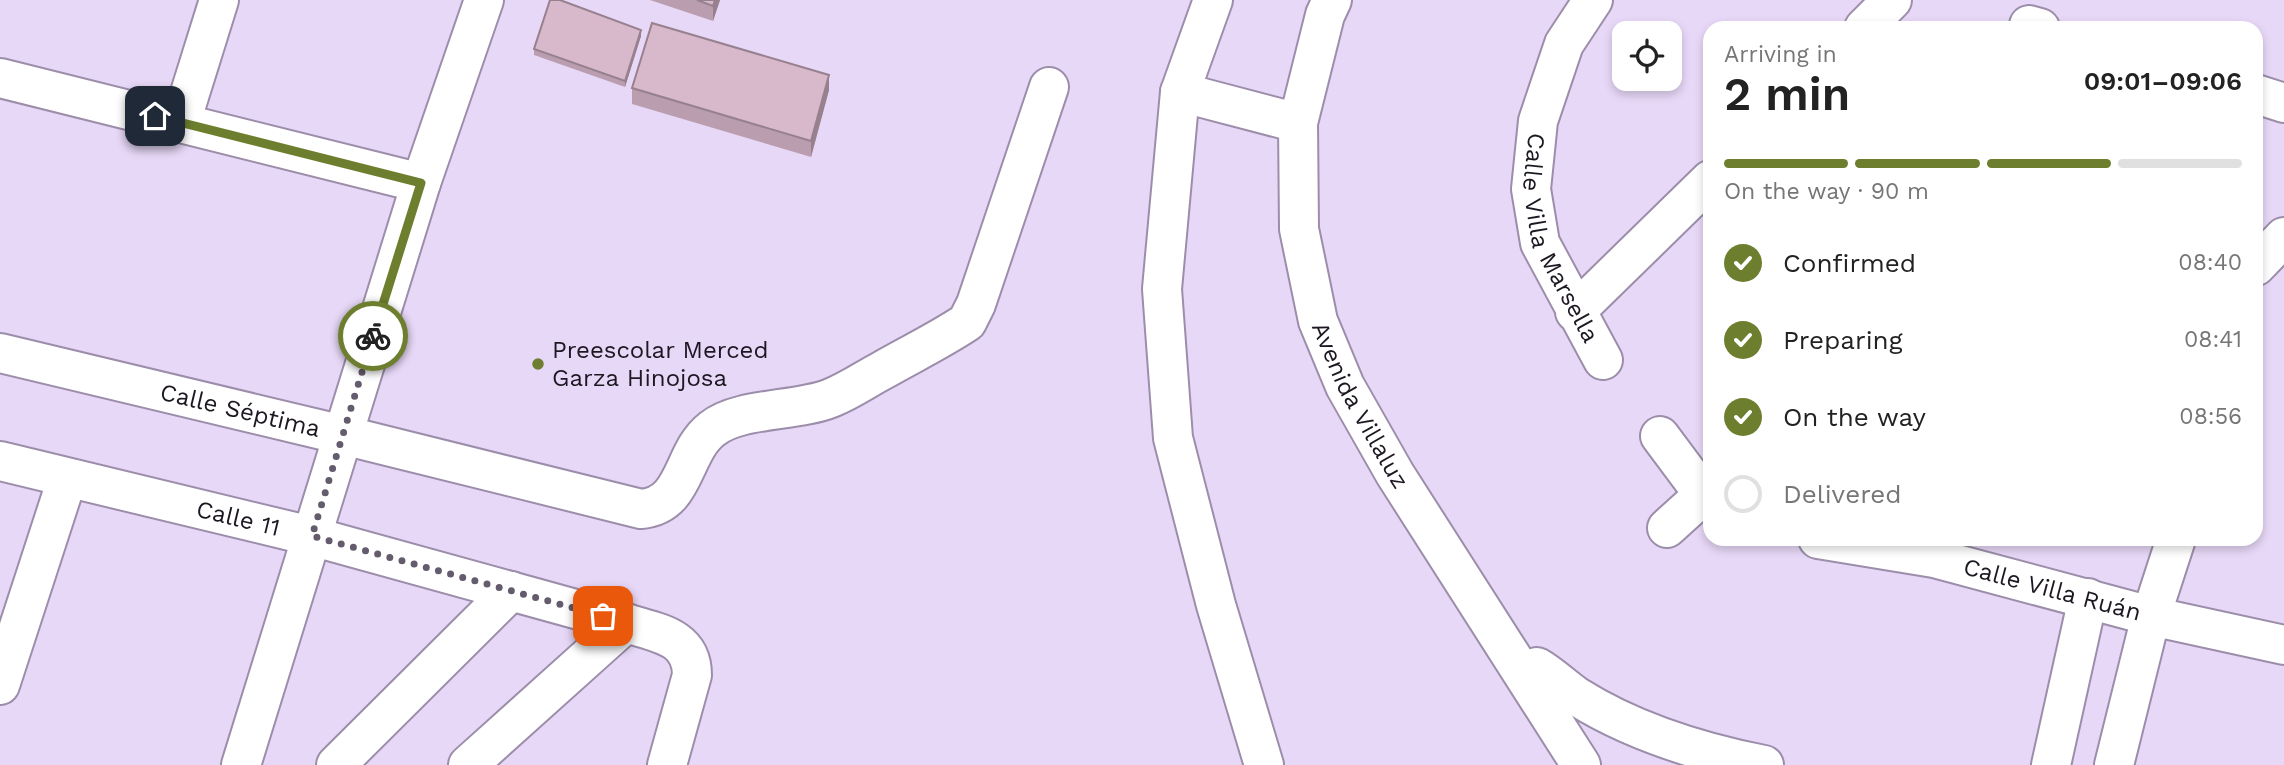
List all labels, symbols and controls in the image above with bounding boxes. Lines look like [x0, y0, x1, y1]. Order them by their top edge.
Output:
map controls [1612, 21, 1682, 91]
button: locate [1612, 21, 1682, 91]
text: Arriving in [1724, 41, 1837, 68]
text: 09:01–09:06 [2084, 66, 2242, 96]
text: 2 min [1724, 67, 1850, 121]
pin [125, 86, 185, 146]
icon: home [136, 97, 174, 135]
street label: Calle Villa Marsella [1517, 132, 1605, 347]
text: On the way · 90 m [1724, 178, 1929, 205]
icon: check [1724, 244, 1762, 282]
text: Confirmed [1783, 248, 1916, 278]
text: 08:40 [2178, 249, 2242, 276]
courier [338, 301, 408, 371]
icon: bike [354, 317, 392, 355]
street label: Avenida Villaluz [1306, 318, 1414, 494]
icon: check [1724, 321, 1762, 359]
text: Preparing [1783, 325, 1903, 355]
text: 08:41 [2184, 326, 2242, 353]
place label: Preescolar Merced Garza Hinojosa [552, 336, 768, 392]
marker: Preescolar Merced Garza Hinojosa [530, 356, 546, 372]
street label: Calle Séptima [157, 378, 323, 443]
icon: check [1724, 398, 1762, 436]
text: On the way [1783, 402, 1926, 432]
text: 08:56 [2179, 403, 2242, 430]
text: Delivered [1783, 479, 1902, 509]
street label: Calle 11 [194, 495, 283, 542]
street label: Calle Villa Ruán [1960, 552, 2144, 627]
pin [573, 586, 633, 646]
icon: bag [584, 597, 622, 635]

